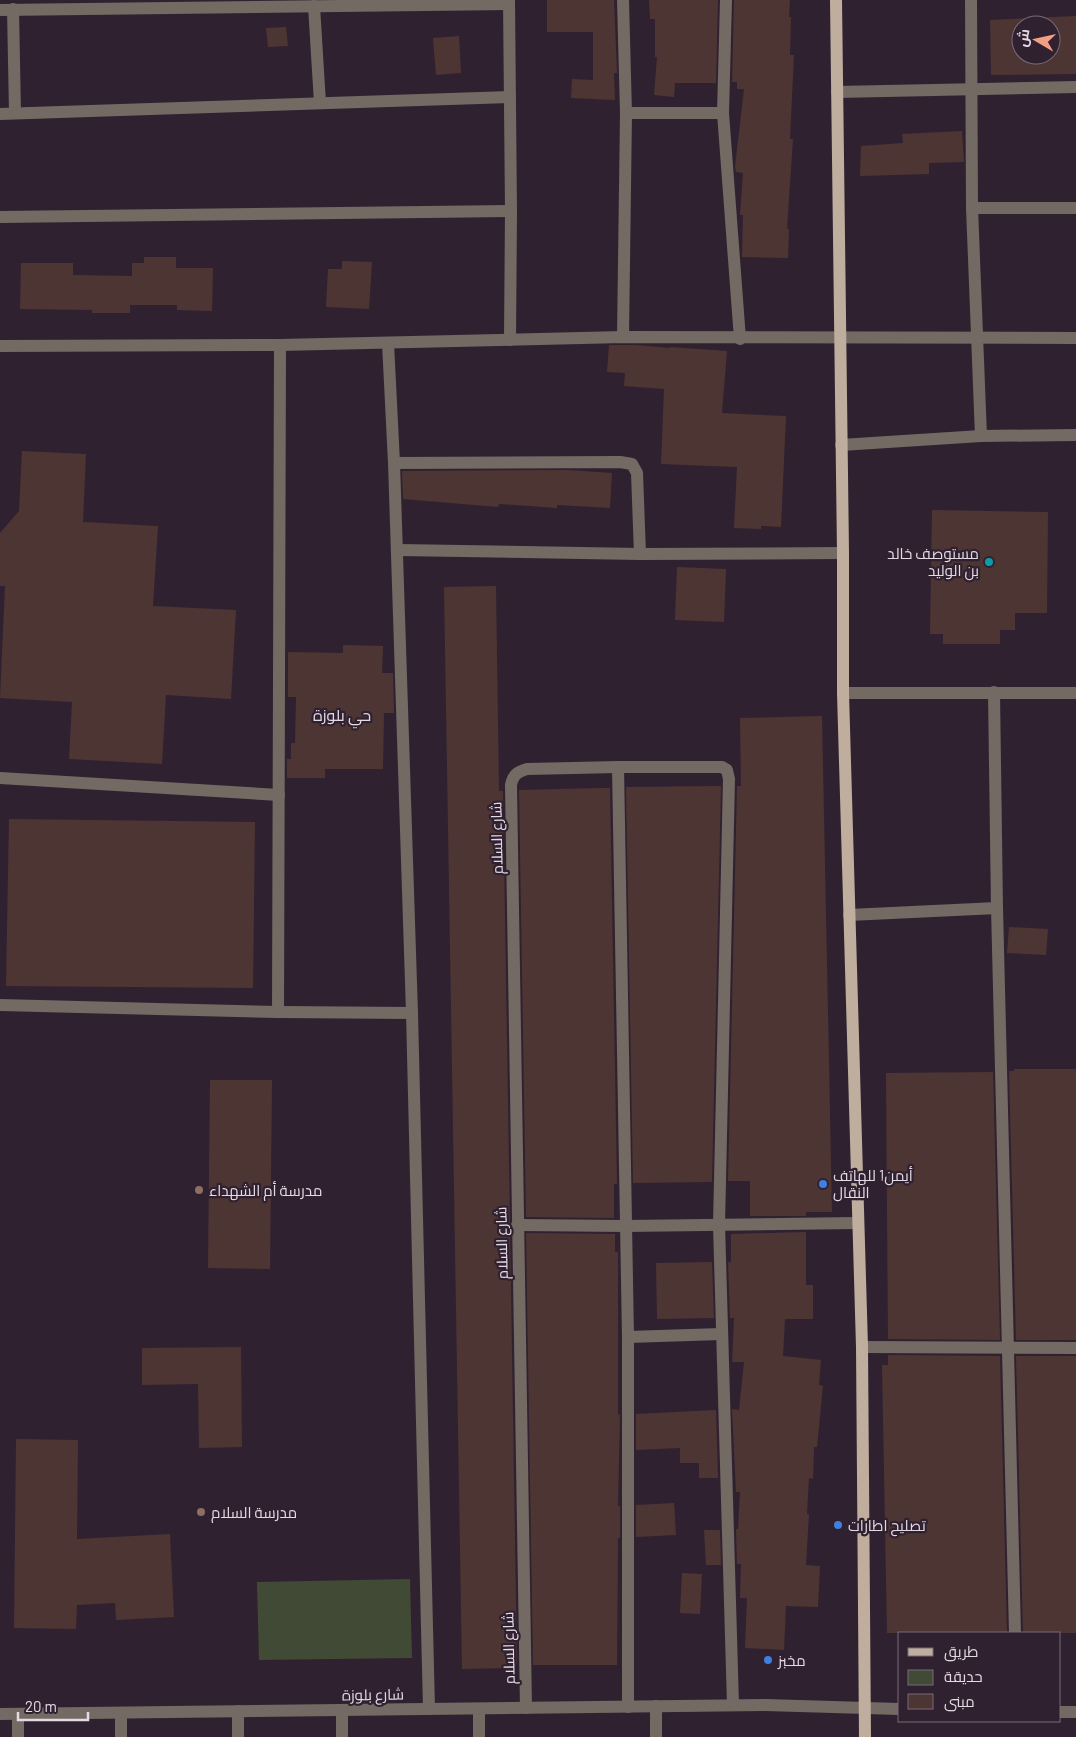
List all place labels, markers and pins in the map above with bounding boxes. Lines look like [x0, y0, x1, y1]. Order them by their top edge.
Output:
place label: مستوصف خالد بن الوليد [887, 544, 979, 581]
marker: مستوصف خالد بن الوليد [983, 556, 995, 568]
place label: أيمن1 للهاتف النقال [833, 1166, 913, 1202]
marker: أيمن1 للهاتف النقال [817, 1178, 829, 1190]
place label: مدرسة أم الشهداء [209, 1181, 322, 1201]
marker: مدرسة أم الشهداء [193, 1184, 205, 1196]
place label: مدرسة السلام [211, 1503, 297, 1523]
marker: مدرسة السلام [195, 1506, 207, 1518]
place label: تصليح اطارات [848, 1516, 926, 1537]
marker: تصليح اطارات [832, 1519, 844, 1531]
place label: مخبز [777, 1651, 806, 1670]
marker: مخبز [762, 1654, 774, 1666]

